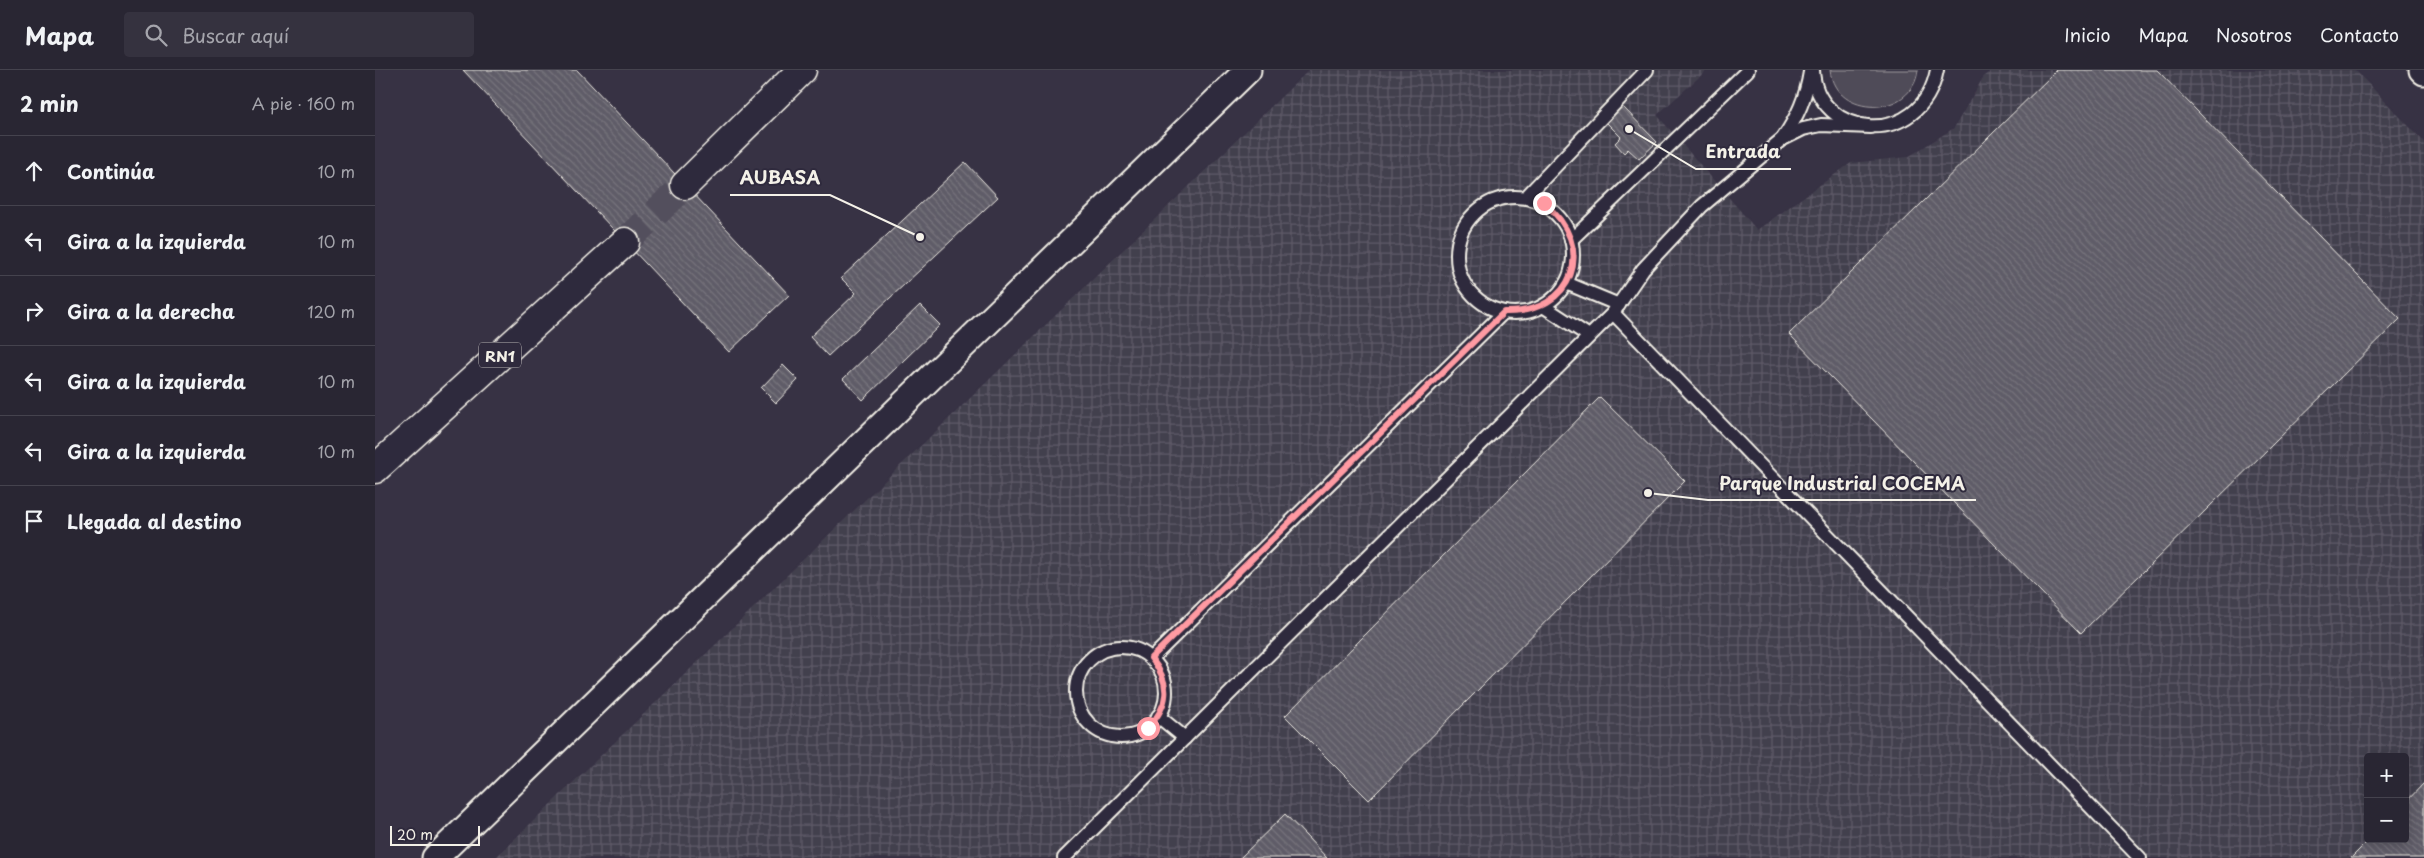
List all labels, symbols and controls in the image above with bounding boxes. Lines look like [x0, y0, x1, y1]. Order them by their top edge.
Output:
search box [124, 12, 474, 57]
text: Mapa [25, 17, 94, 53]
icon: search [142, 21, 170, 49]
text: Buscar aquí [182, 21, 289, 49]
text: Inicio [2064, 21, 2111, 48]
text: Mapa [2139, 21, 2188, 48]
text: Nosotros [2216, 21, 2292, 48]
text: Contacto [2320, 21, 2399, 48]
text: 2 min [20, 87, 79, 119]
text: A pie · 160 m [252, 91, 355, 115]
callout: Entrada [1696, 136, 1791, 169]
text: Entrada [1705, 137, 1781, 164]
icon: ahead [20, 157, 48, 185]
text: Continúa [67, 157, 155, 185]
text: 10 m [318, 159, 355, 183]
callout: AUBASA [730, 162, 830, 195]
text: AUBASA [740, 163, 820, 190]
route end [1533, 192, 1556, 215]
icon: left [20, 227, 48, 255]
text: Gira a la izquierda [67, 227, 246, 255]
text: 10 m [318, 229, 355, 253]
icon: right [20, 297, 48, 325]
text: Gira a la derecha [67, 297, 235, 325]
text: 120 m [308, 299, 355, 323]
road number: RN1 [479, 342, 521, 368]
icon: left [20, 367, 48, 395]
text: Gira a la izquierda [67, 367, 246, 395]
text: 10 m [318, 369, 355, 393]
icon: left [20, 437, 48, 465]
text: Gira a la izquierda [67, 437, 246, 465]
text: 10 m [318, 439, 355, 463]
callout: Parque Industrial COCEMA [1708, 467, 1976, 500]
text: Parque Industrial COCEMA [1719, 469, 1965, 496]
icon: arrive [20, 507, 48, 535]
text: Llegada al destino [67, 507, 241, 535]
route start [1137, 717, 1160, 740]
map controls [2364, 753, 2409, 843]
button: + [2364, 753, 2409, 798]
button: − [2364, 798, 2409, 843]
scale bar [390, 823, 480, 846]
text: 20 m [397, 824, 433, 845]

